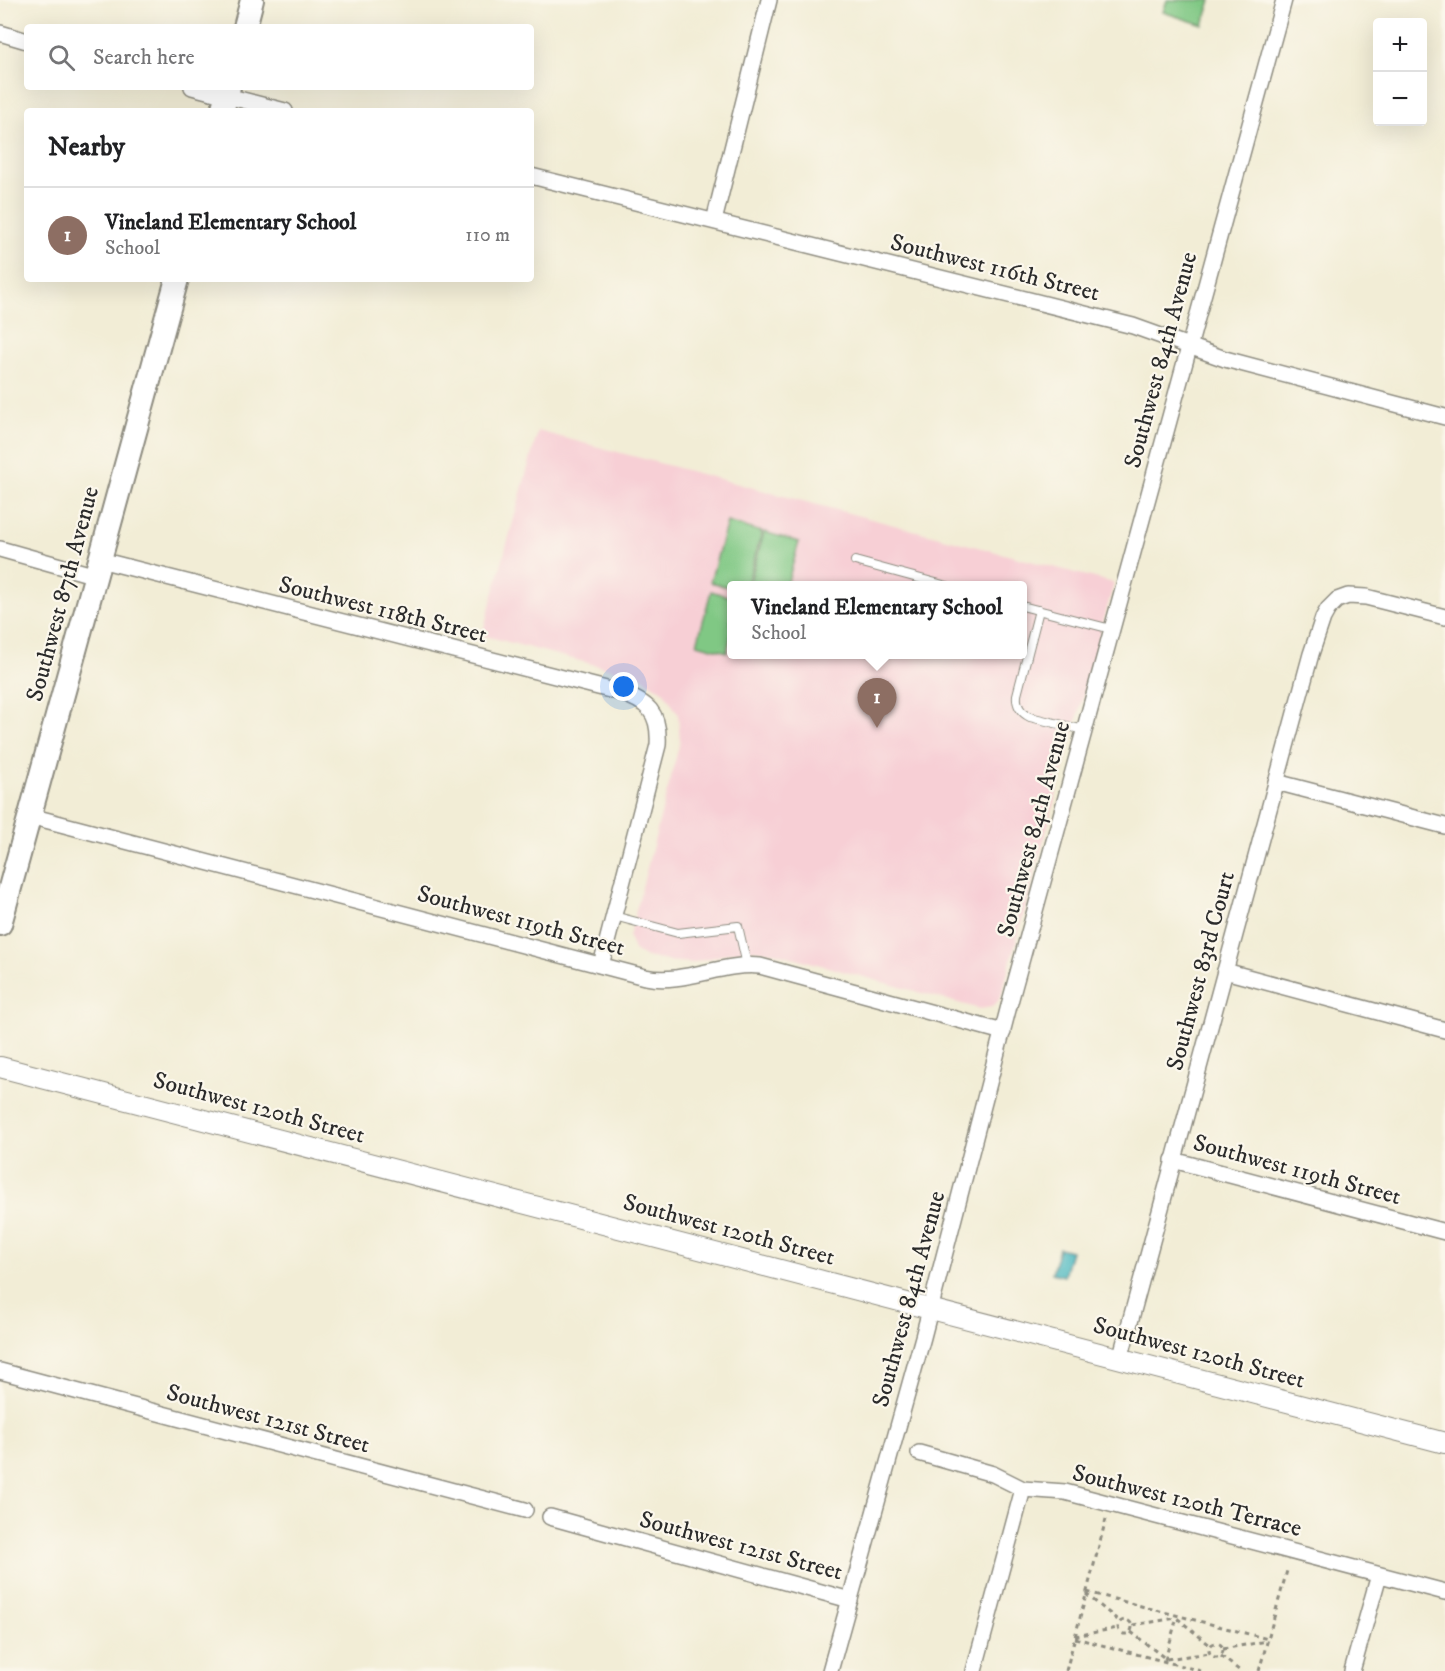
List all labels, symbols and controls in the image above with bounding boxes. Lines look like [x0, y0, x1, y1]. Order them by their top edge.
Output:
map controls [1373, 18, 1427, 126]
button: + [1373, 18, 1427, 72]
search box [24, 24, 534, 90]
icon: search [45, 41, 78, 74]
text: Search here [93, 44, 195, 71]
button: − [1373, 72, 1427, 126]
text: Nearby [48, 131, 125, 164]
text: Vineland Elementary School [105, 209, 356, 236]
text: 1 [64, 223, 71, 248]
text: 110 m [465, 223, 510, 248]
street label: Southwest 116th Street [887, 228, 1103, 309]
text: School [105, 236, 160, 261]
street label: Southwest 84th Avenue [1118, 249, 1204, 471]
street label: Southwest 87th Avenue [20, 483, 106, 705]
street label: Southwest 118th Street [276, 570, 491, 651]
popup [727, 581, 1027, 659]
text: Vineland Elementary School [751, 594, 1003, 621]
text: School [751, 621, 806, 646]
your location [609, 672, 638, 701]
pin: 1 [858, 678, 896, 728]
street label: Southwest 84th Avenue [991, 718, 1077, 940]
street label: Southwest 83rd Court [1160, 868, 1242, 1074]
street label: Southwest 119th Street [414, 879, 628, 963]
street label: Southwest 120th Street [150, 1065, 368, 1151]
street label: Southwest 119th Street [1190, 1128, 1404, 1212]
street label: Southwest 120th Street [620, 1187, 838, 1273]
street label: Southwest 84th Avenue [866, 1188, 952, 1410]
street label: Southwest 120th Street [1090, 1310, 1308, 1396]
street label: Southwest 121st Street [163, 1377, 373, 1461]
street label: Southwest 120th Terrace [1069, 1458, 1305, 1544]
street label: Southwest 121st Street [636, 1504, 846, 1588]

